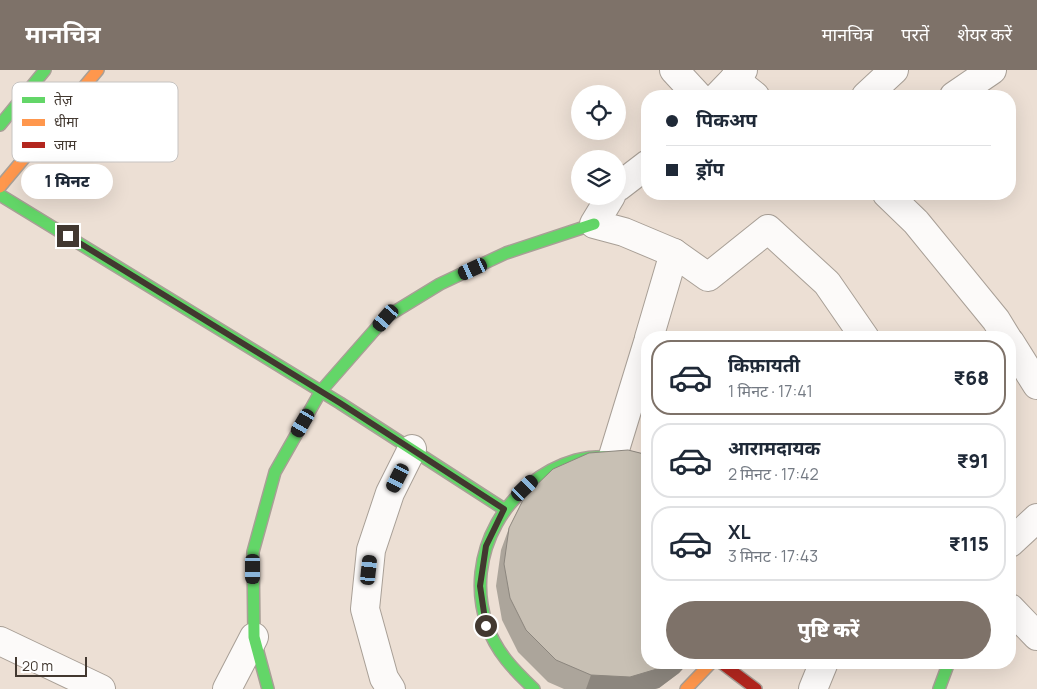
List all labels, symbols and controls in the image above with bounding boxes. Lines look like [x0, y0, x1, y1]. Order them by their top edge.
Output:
text: मानचित्र [25, 17, 101, 50]
text: मानचित्र [822, 22, 873, 46]
text: परतें [901, 22, 929, 46]
text: शेयर करें [957, 22, 1012, 46]
legend [12, 82, 178, 162]
map controls [571, 85, 626, 205]
button: locate [571, 85, 626, 140]
text: तेज़ [54, 90, 73, 109]
text: पिकअप [696, 107, 757, 133]
text: धीमा [54, 112, 79, 131]
text: जाम [54, 135, 77, 154]
button: layers [571, 150, 626, 205]
text: ड्रॉप [696, 156, 724, 182]
callout: 1 मिनट [22, 164, 114, 198]
text: 1 मिनट [45, 170, 89, 192]
route end [57, 225, 79, 247]
car [456, 256, 489, 282]
car [370, 302, 401, 334]
text: किफ़ायती [728, 352, 800, 378]
icon: car [668, 355, 713, 400]
text: ₹68 [953, 365, 989, 391]
text: 1 मिनट · 17:41 [728, 380, 813, 402]
car [289, 406, 316, 440]
text: आरामदायक [728, 435, 820, 461]
icon: car [668, 438, 713, 483]
text: ₹91 [957, 448, 989, 474]
car [384, 461, 411, 495]
text: 2 मिनट · 17:42 [728, 463, 819, 485]
car [508, 472, 541, 504]
text: XL [728, 519, 751, 545]
icon: car [668, 521, 713, 566]
text: ₹115 [949, 531, 989, 557]
text: 3 मिनट · 17:43 [728, 545, 818, 567]
car [245, 554, 260, 584]
car [359, 554, 378, 586]
button: पुष्टि करें [666, 601, 991, 659]
route start [475, 615, 497, 637]
scale bar [15, 654, 88, 677]
text: 20 m [22, 656, 53, 675]

